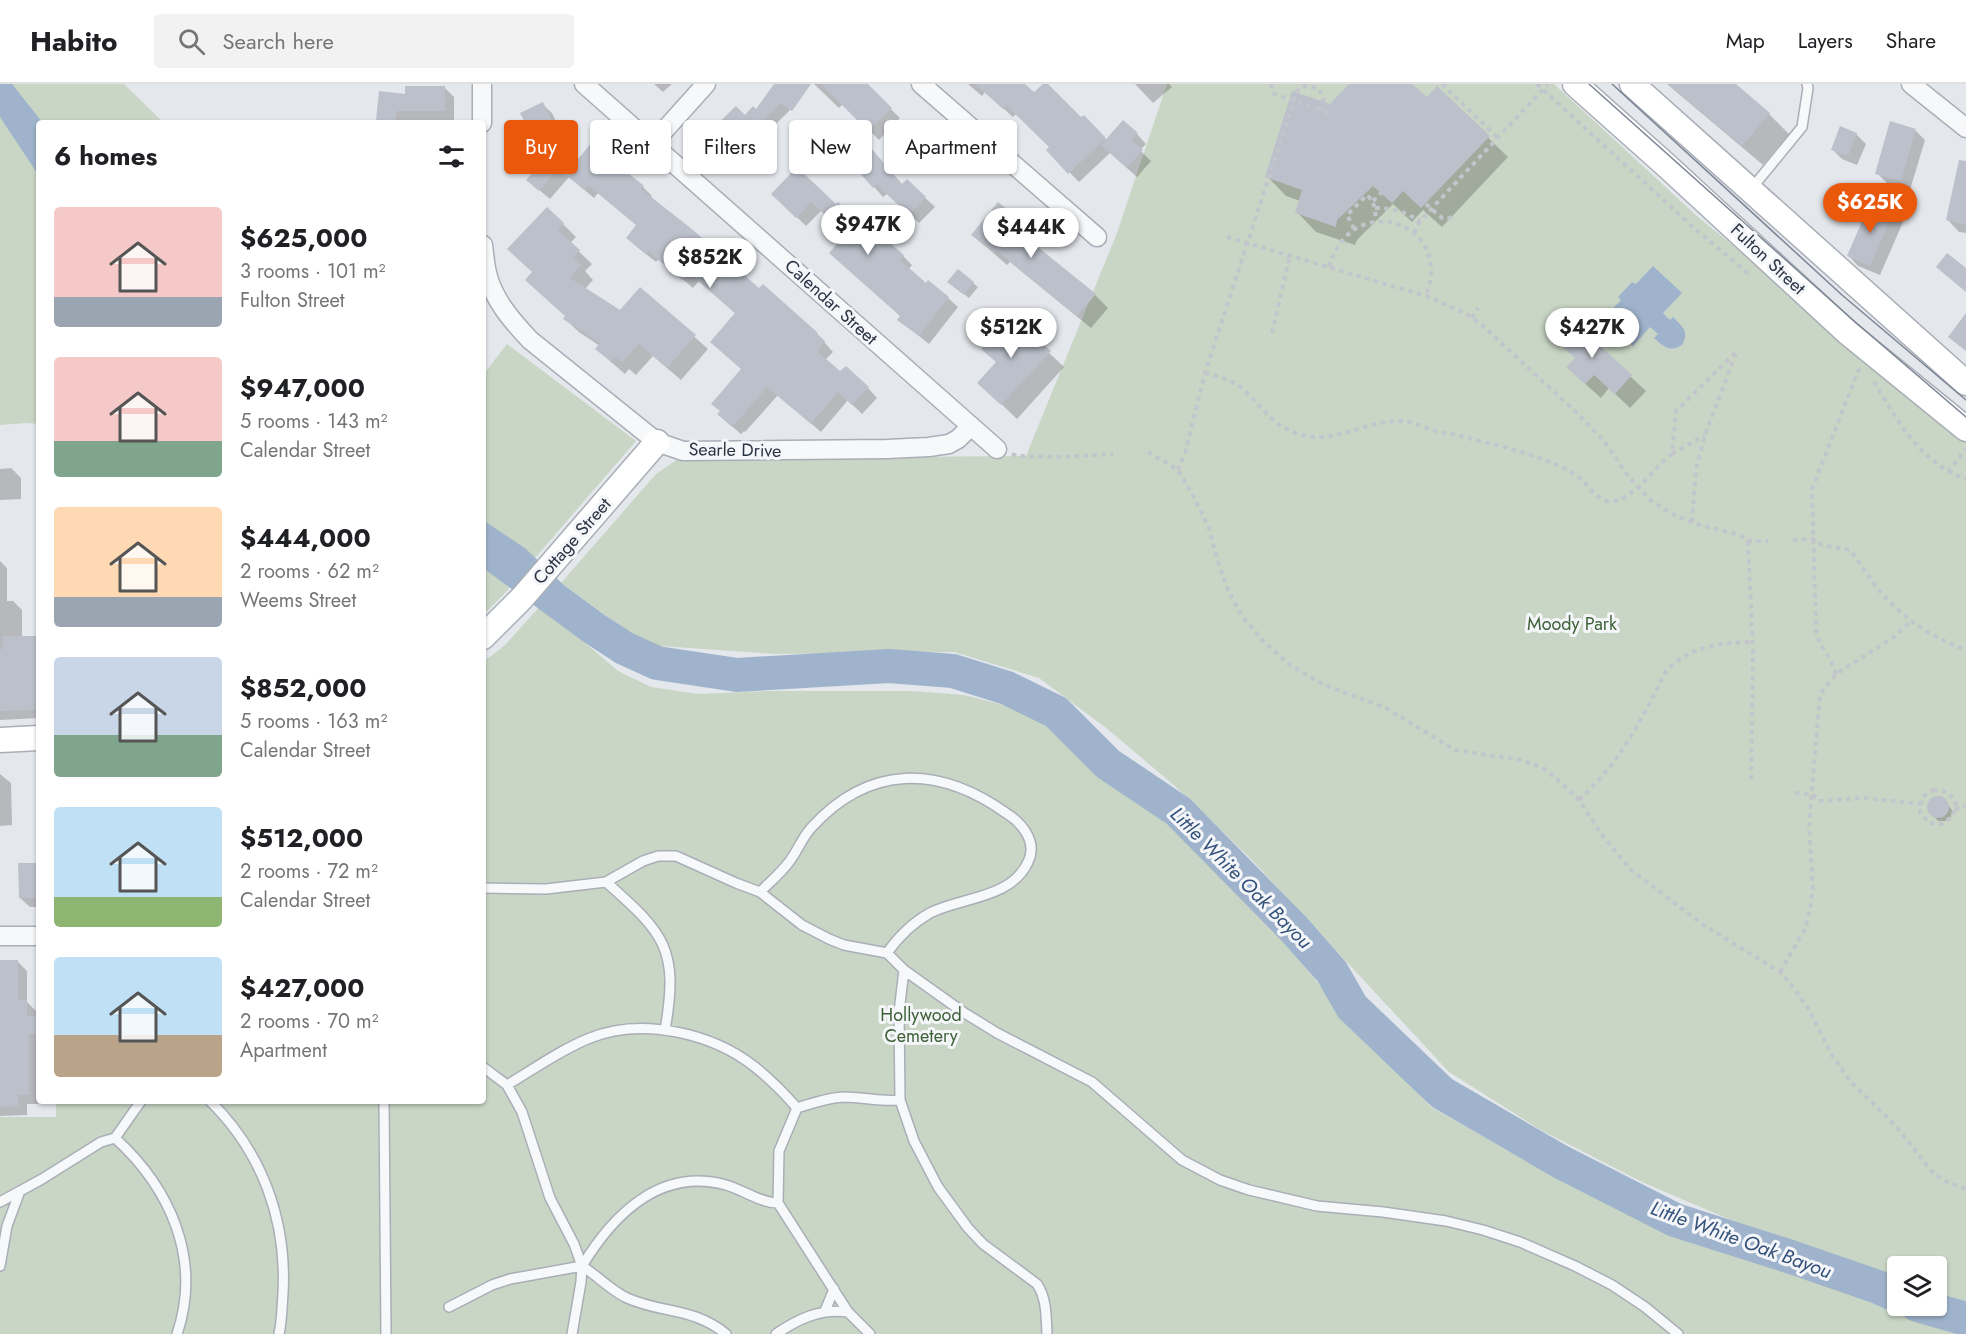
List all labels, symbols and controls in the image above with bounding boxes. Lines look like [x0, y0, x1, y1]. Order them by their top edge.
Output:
search box [154, 14, 574, 68]
text: Habito [30, 21, 118, 62]
icon: search [175, 25, 208, 58]
text: Search here [223, 25, 334, 57]
text: Map [1726, 26, 1765, 56]
text: Layers [1798, 26, 1853, 56]
text: Share [1886, 26, 1936, 56]
chip: Buy [504, 120, 578, 174]
chip: Rent [590, 120, 671, 174]
chip: Filters [683, 120, 777, 174]
chip: New [789, 120, 872, 174]
chip: Apartment [884, 120, 1017, 174]
text: 6 homes [54, 137, 157, 175]
icon: filters [435, 140, 468, 173]
pin: $625K [1828, 183, 1912, 234]
text: $625K [1837, 188, 1903, 217]
pin: $947K [826, 205, 910, 256]
pin: $444K [989, 208, 1073, 259]
text: $947K [835, 210, 901, 239]
text: $444K [997, 213, 1065, 242]
street label: Fulton Street [1725, 217, 1812, 301]
text: $625,000 [240, 219, 367, 257]
icon: home [102, 231, 174, 303]
pin: $852K [668, 238, 752, 289]
text: $852K [678, 243, 742, 272]
street label: Calendar Street [779, 253, 884, 351]
text: 3 rooms · 101 m² [240, 257, 386, 286]
text: Fulton Street [240, 286, 345, 315]
pin: $512K [969, 308, 1053, 359]
pin: $427K [1550, 308, 1634, 359]
text: $512K [980, 313, 1042, 342]
text: $427K [1559, 313, 1625, 342]
text: $947,000 [240, 369, 365, 407]
icon: home [102, 381, 174, 453]
text: 5 rooms · 143 m² [240, 407, 387, 436]
text: Calendar Street [240, 436, 370, 465]
street label: Searle Drive [688, 436, 782, 464]
street label: Cottage Street [527, 491, 617, 590]
text: $444,000 [240, 519, 371, 557]
icon: home [102, 531, 174, 603]
text: 2 rooms · 62 m² [240, 557, 379, 586]
text: Weems Street [240, 586, 356, 615]
park label: Moody Park [1527, 611, 1617, 637]
text: $852,000 [240, 669, 366, 707]
icon: home [102, 681, 174, 753]
text: 5 rooms · 163 m² [240, 707, 387, 736]
text: Calendar Street [240, 736, 370, 765]
water label: Little White Oak Bayou [1163, 800, 1319, 956]
text: $512,000 [240, 819, 363, 857]
icon: home [102, 831, 174, 903]
text: 2 rooms · 72 m² [240, 857, 378, 886]
text: Calendar Street [240, 886, 370, 915]
text: $427,000 [240, 969, 365, 1007]
icon: home [102, 981, 174, 1053]
park label: Hollywood Cemetery [880, 1002, 962, 1049]
text: 2 rooms · 70 m² [240, 1007, 378, 1036]
text: Apartment [240, 1036, 327, 1065]
water label: Little White Oak Bayou [1647, 1194, 1835, 1286]
map controls [1887, 1256, 1947, 1316]
button: layers [1887, 1256, 1947, 1316]

